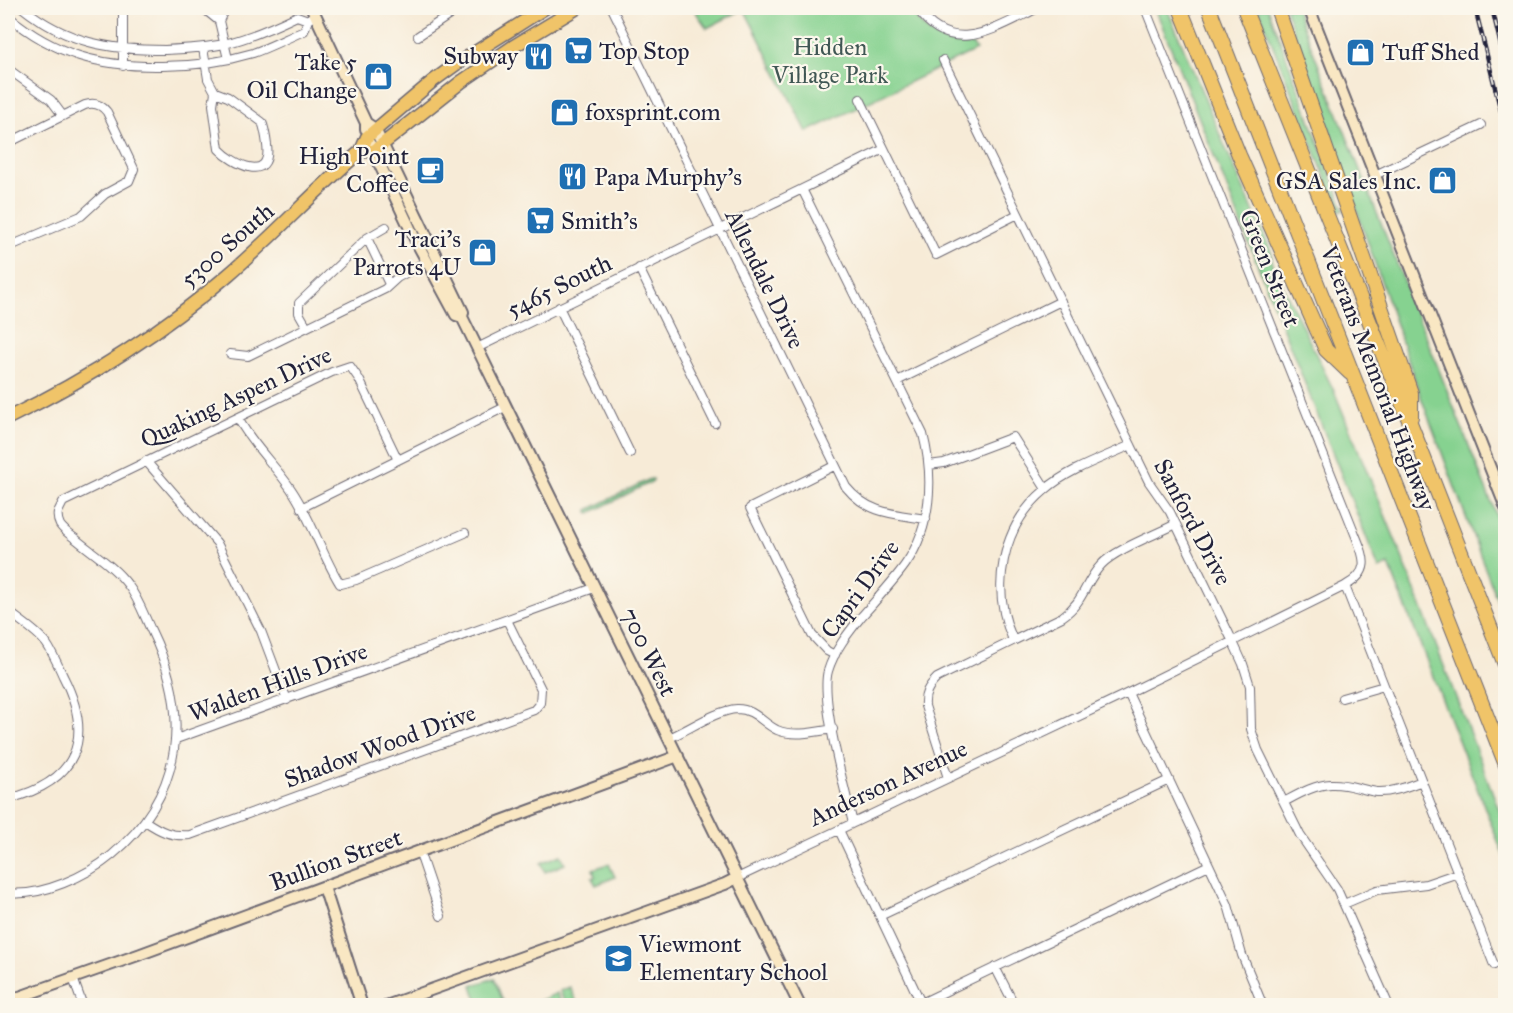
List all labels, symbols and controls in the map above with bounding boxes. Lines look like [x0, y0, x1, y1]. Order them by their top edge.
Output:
park label: Hidden Village Park [771, 32, 889, 90]
supermarket icon: Top Stop [562, 35, 594, 67]
place label: Top Stop [599, 36, 690, 66]
shop icon: Tuff Shed [1345, 36, 1377, 68]
place label: Tuff Shed [1382, 37, 1480, 67]
restaurant icon: Subway [523, 40, 555, 72]
place label: Subway [443, 41, 519, 71]
place label: Take 5 Oil Change [246, 47, 357, 105]
shop icon: Take 5 Oil Change [362, 60, 394, 92]
shop icon: foxsprint.com [548, 96, 580, 128]
place label: foxsprint.com [585, 97, 721, 127]
place label: High Point Coffee [299, 141, 409, 199]
cafe icon: High Point Coffee [414, 154, 446, 186]
restaurant icon: Papa Murphy's [557, 161, 589, 193]
place label: Papa Murphy's [594, 162, 742, 192]
shop icon: GSA Sales Inc. [1426, 165, 1458, 197]
place label: GSA Sales Inc. [1276, 166, 1421, 196]
street label: 5300 South [174, 196, 280, 294]
street label: Allendale Drive [718, 204, 812, 354]
supermarket icon: Smith's [524, 205, 556, 237]
street label: Green Street [1233, 205, 1307, 332]
place label: Smith's [561, 206, 638, 236]
place label: Traci's Parrots 4U [353, 224, 461, 282]
shop icon: Traci's Parrots 4U [466, 237, 498, 269]
street label: Veterans Memorial Highway [1313, 240, 1443, 516]
street label: 5465 South [502, 248, 616, 324]
street label: Quaking Aspen Drive [136, 340, 336, 454]
street label: Sanford Drive [1147, 454, 1239, 590]
street label: Capri Drive [814, 534, 906, 644]
street label: 700 West [615, 603, 684, 702]
street label: Walden Hills Drive [184, 636, 372, 728]
street label: Shadow Wood Drive [280, 697, 480, 795]
street label: Anderson Avenue [803, 733, 972, 833]
street label: Bullion Street [266, 822, 407, 898]
place label: Viewmont Elementary School [638, 929, 828, 987]
school or university icon: Viewmont Elementary School [602, 942, 634, 974]

